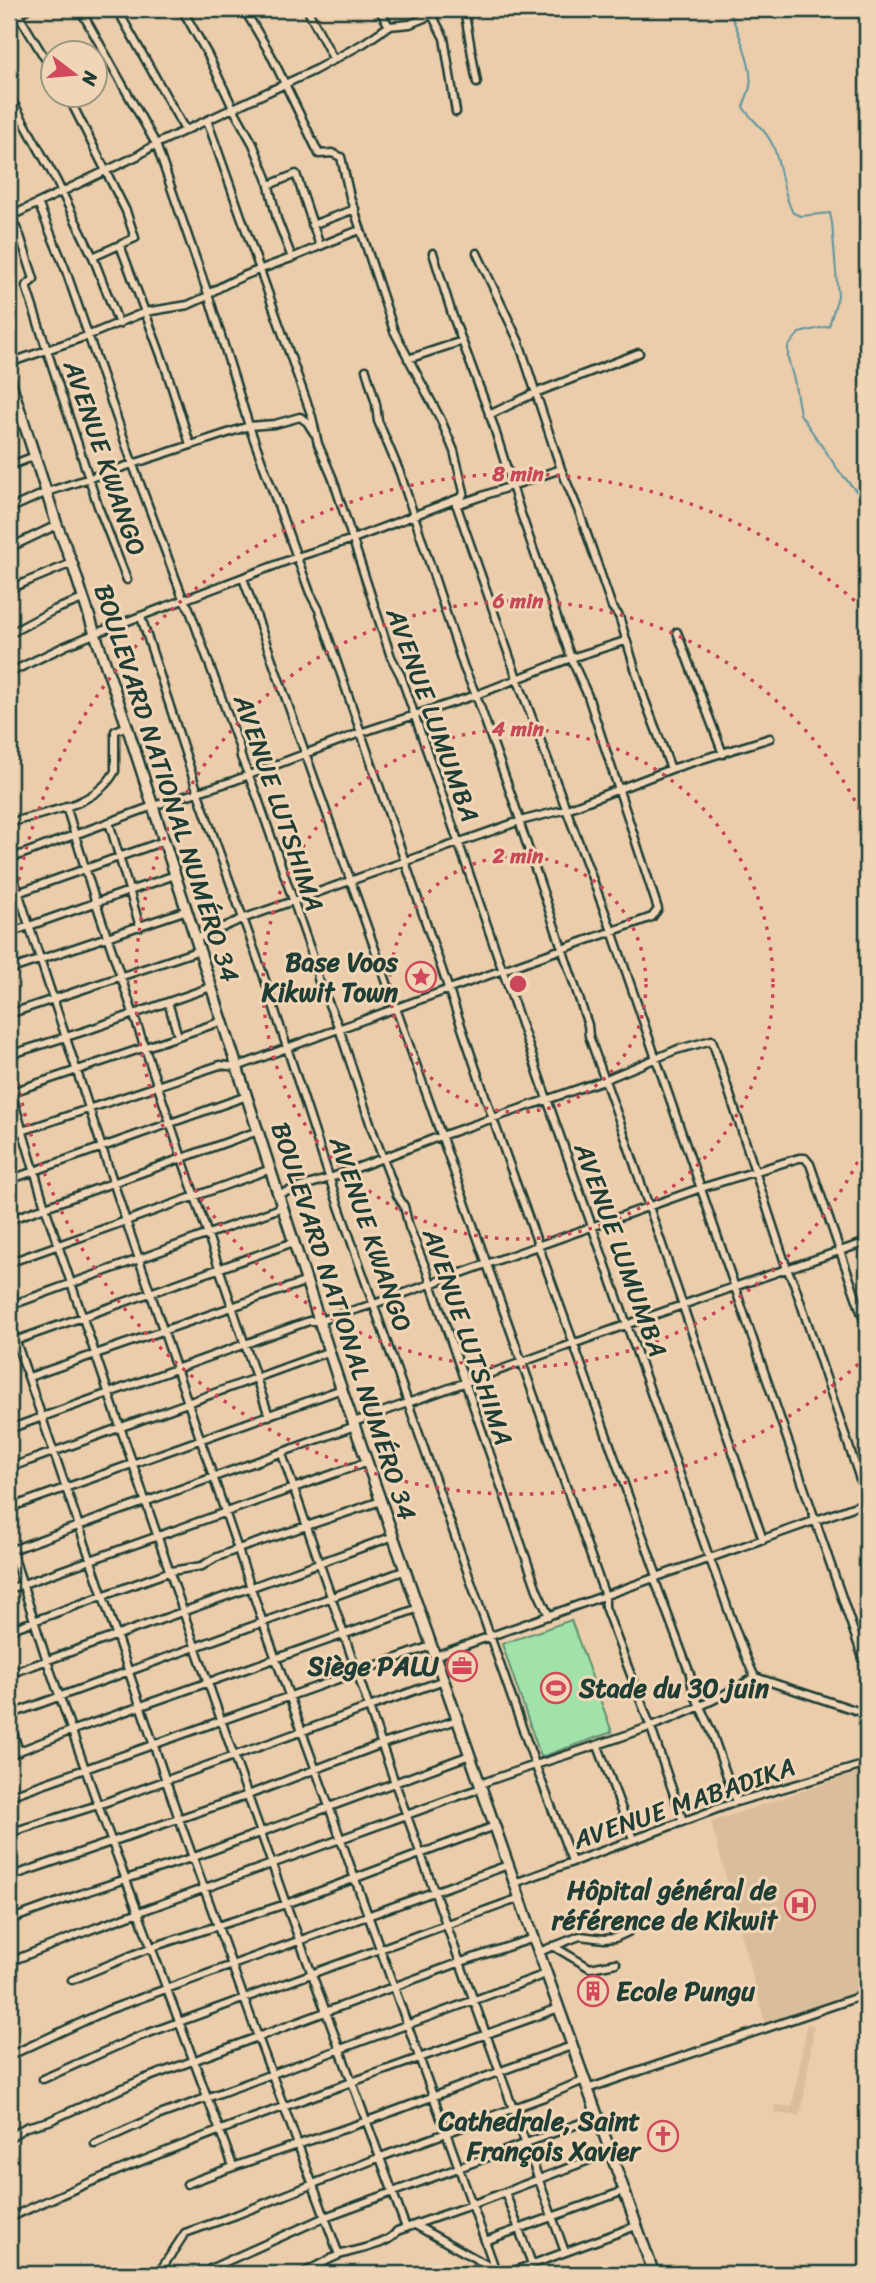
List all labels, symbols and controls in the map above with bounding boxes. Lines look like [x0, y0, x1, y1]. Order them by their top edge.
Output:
north arrow [38, 38, 108, 108]
text: N [72, 67, 108, 90]
street label: AVENUE KWANGO [50, 353, 160, 562]
text: 8 min [491, 455, 544, 493]
street label: BOULEVARD NATIONAL NUMÉRO 34 [81, 578, 253, 988]
text: 6 min [492, 582, 544, 620]
street label: AVENUE LUMUMBA [372, 600, 493, 829]
street label: AVENUE LUTSHIMA [220, 687, 338, 918]
text: 4 min [491, 710, 545, 748]
text: 2 min [492, 837, 544, 875]
place label: Base Voos Kikwit Town [261, 939, 399, 1015]
place icon: Base Voos Kikwit Town [404, 960, 438, 994]
centre of rings [506, 972, 530, 996]
street label: BOULEVARD NATIONAL NUMÉRO 34 [258, 1116, 430, 1526]
street label: AVENUE KWANGO [316, 1129, 426, 1338]
street label: AVENUE LUMUMBA [560, 1135, 681, 1364]
street label: AVENUE LUTSHIMA [409, 1221, 527, 1452]
place label: Siège PALU [307, 1643, 439, 1689]
office icon: Siège PALU [445, 1649, 479, 1683]
place label: Stade du 30 juin [578, 1665, 769, 1711]
sports icon: Stade du 30 juin [539, 1671, 573, 1705]
street label: AVENUE MABADIKA [566, 1743, 801, 1863]
place label: Hôpital général de référence de Kikwit [551, 1867, 779, 1943]
hospital icon: Hôpital général de référence de Kikwit [783, 1888, 817, 1922]
place label: Ecole Pungu [616, 1968, 756, 2014]
building icon: Ecole Pungu [576, 1974, 610, 2008]
place label: Cathedrale, Saint François Xavier [437, 2098, 642, 2174]
church icon: Cathedrale, Saint François Xavier [646, 2119, 680, 2153]

